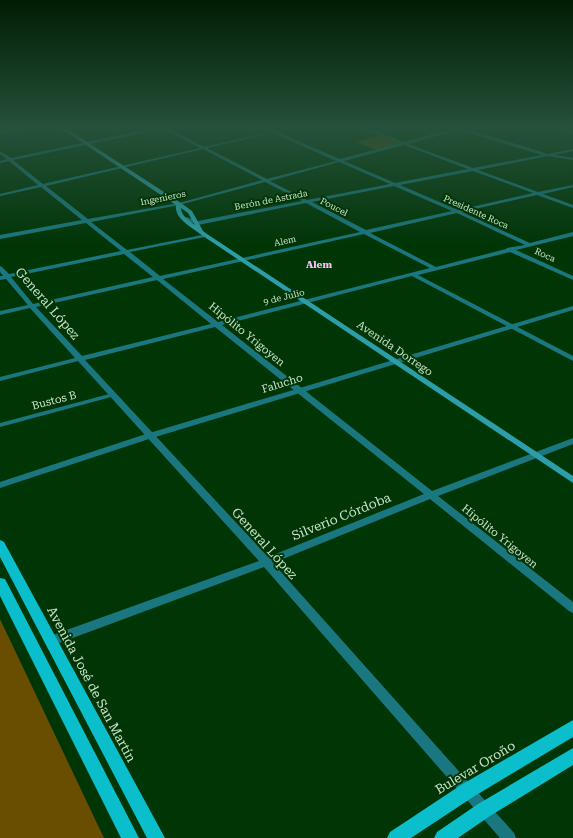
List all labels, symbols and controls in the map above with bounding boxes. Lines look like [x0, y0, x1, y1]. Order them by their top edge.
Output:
street label: Berón de Astrada [234, 188, 309, 212]
street label: Ingenieros [139, 189, 187, 207]
street label: Presidente Roca [442, 193, 510, 231]
street label: Poucel [319, 196, 350, 218]
street label: Alem [273, 234, 297, 248]
street label: Roca [533, 246, 557, 264]
district label: Alem [306, 259, 332, 270]
street label: General López [12, 264, 83, 342]
street label: 9 de Julio [262, 287, 306, 307]
street label: Hipólito Yrigoyen [206, 300, 287, 369]
street label: Avenida Dorrego [354, 318, 435, 379]
street label: Falucho [260, 371, 304, 396]
street label: Bustos B [30, 388, 78, 413]
street label: Silverio Córdoba [289, 490, 393, 543]
street label: Hipólito Yrigoyen [459, 502, 540, 571]
street label: General López [229, 505, 300, 582]
street label: Avenida José de San Martín [44, 604, 139, 765]
street label: Bulevar Oroño [433, 738, 518, 797]

